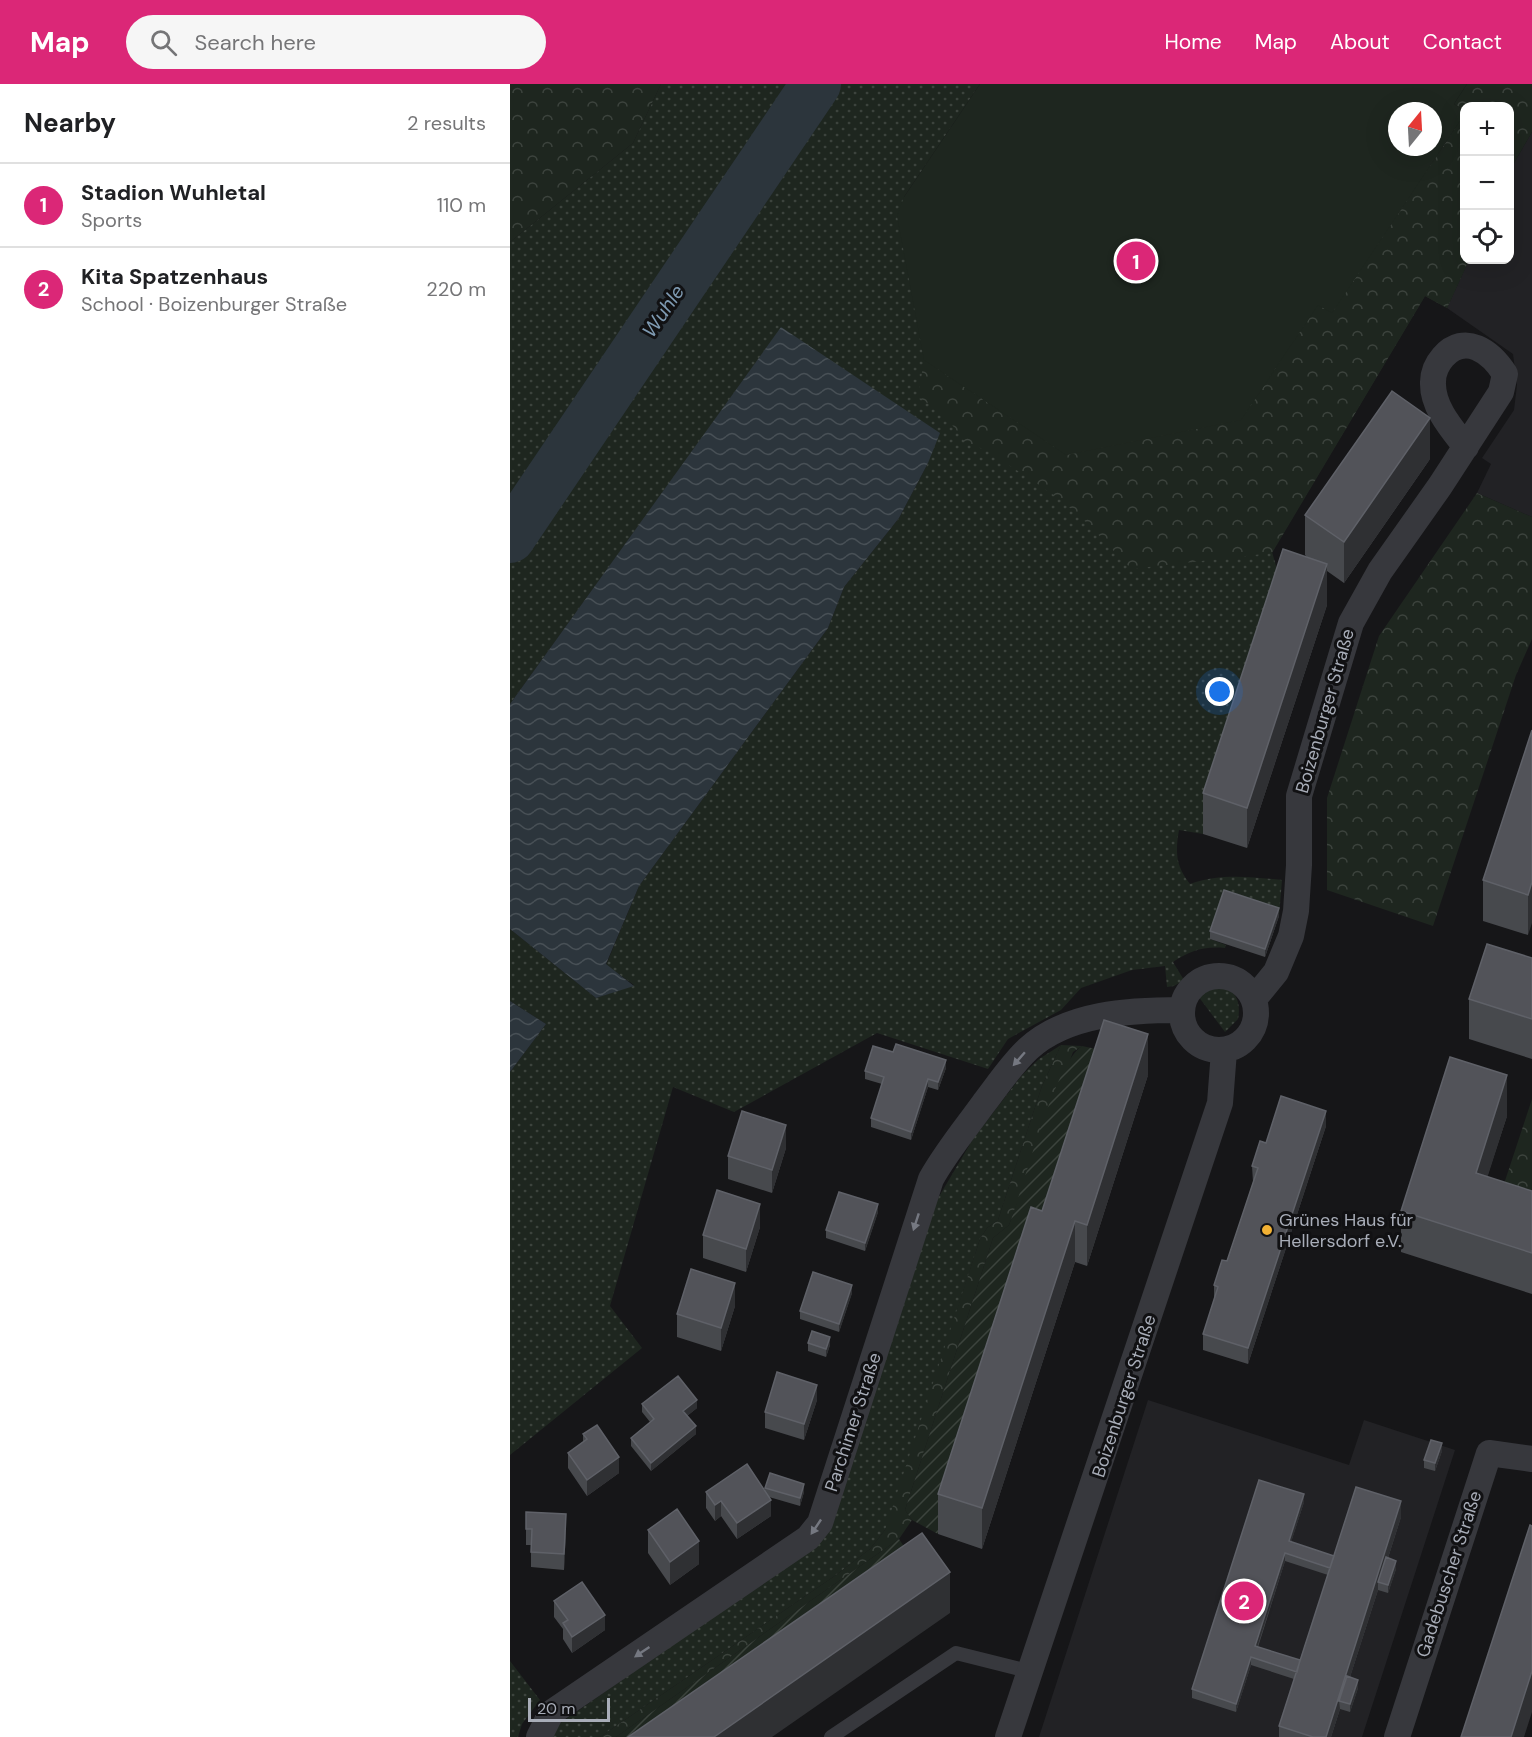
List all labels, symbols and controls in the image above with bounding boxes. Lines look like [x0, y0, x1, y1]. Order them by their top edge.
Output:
search box [126, 15, 546, 69]
text: Map [30, 24, 90, 61]
icon: search [147, 26, 180, 59]
text: Search here [195, 28, 316, 57]
text: Home [1164, 28, 1222, 56]
text: Map [1255, 28, 1297, 56]
text: About [1330, 28, 1390, 56]
text: Contact [1423, 28, 1502, 56]
north arrow [1388, 102, 1442, 156]
map controls [1460, 102, 1514, 264]
button: + [1460, 102, 1514, 156]
text: Nearby [24, 106, 116, 140]
text: 2 results [407, 110, 486, 136]
button: − [1460, 156, 1514, 210]
text: Stadion Wuhletal [81, 178, 266, 207]
text: 1 [40, 192, 47, 218]
text: 110 m [437, 192, 486, 218]
text: Sports [81, 207, 142, 233]
button: locate [1460, 210, 1514, 264]
pin: 1 [1116, 238, 1156, 284]
text: Kita Spatzenhaus [81, 262, 268, 291]
text: 2 [38, 276, 49, 302]
text: 220 m [426, 276, 486, 302]
water label: Wuhle [636, 280, 690, 342]
text: School · Boizenburger Straße [81, 291, 347, 317]
street label: Boizenburger Straße [1290, 626, 1360, 796]
your location [1205, 677, 1234, 706]
one-way arrow [1013, 1051, 1026, 1066]
place label: Grünes Haus für Hellersdorf e.V. [1279, 1208, 1414, 1253]
one-way arrow [911, 1214, 920, 1232]
marker: Grünes Haus für Hellersdorf e.V. [1260, 1223, 1274, 1237]
street label: Boizenburger Straße [1086, 1312, 1162, 1480]
street label: Parchimer Straße [819, 1350, 887, 1494]
street label: Gadebuscher Straße [1411, 1488, 1487, 1660]
one-way arrow [810, 1519, 821, 1535]
pin: 2 [1224, 1578, 1264, 1624]
one-way arrow [634, 1646, 650, 1657]
scale bar [528, 1695, 610, 1722]
text: 20 m [537, 1698, 576, 1719]

